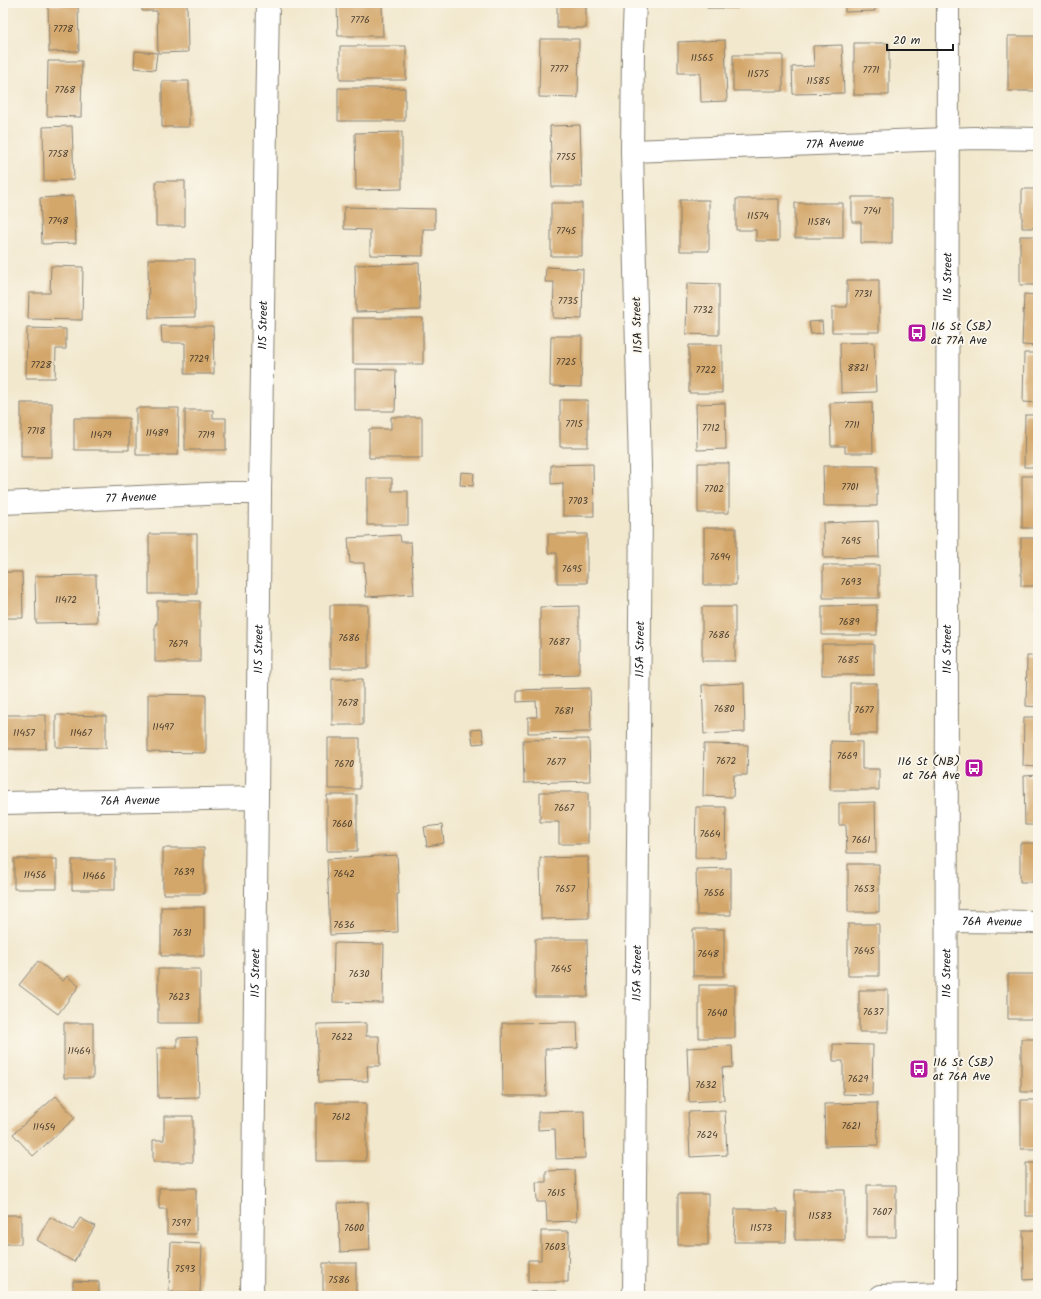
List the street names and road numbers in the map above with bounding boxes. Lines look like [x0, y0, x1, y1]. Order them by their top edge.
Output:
street label: 77A Avenue [805, 133, 865, 154]
street label: 116 Street [939, 252, 958, 302]
street label: 115A Street [627, 296, 648, 354]
street label: 115 Street [253, 300, 273, 350]
street label: 77 Avenue [105, 487, 158, 508]
street label: 115A Street [630, 620, 650, 677]
street label: 115 Street [249, 624, 269, 674]
street label: 116 Street [938, 624, 957, 674]
street label: 76A Avenue [100, 791, 161, 811]
street label: 76A Avenue [962, 912, 1023, 932]
street label: 115A Street [628, 944, 647, 1001]
street label: 115 Street [246, 948, 265, 998]
street label: 116 Street [937, 948, 957, 998]

